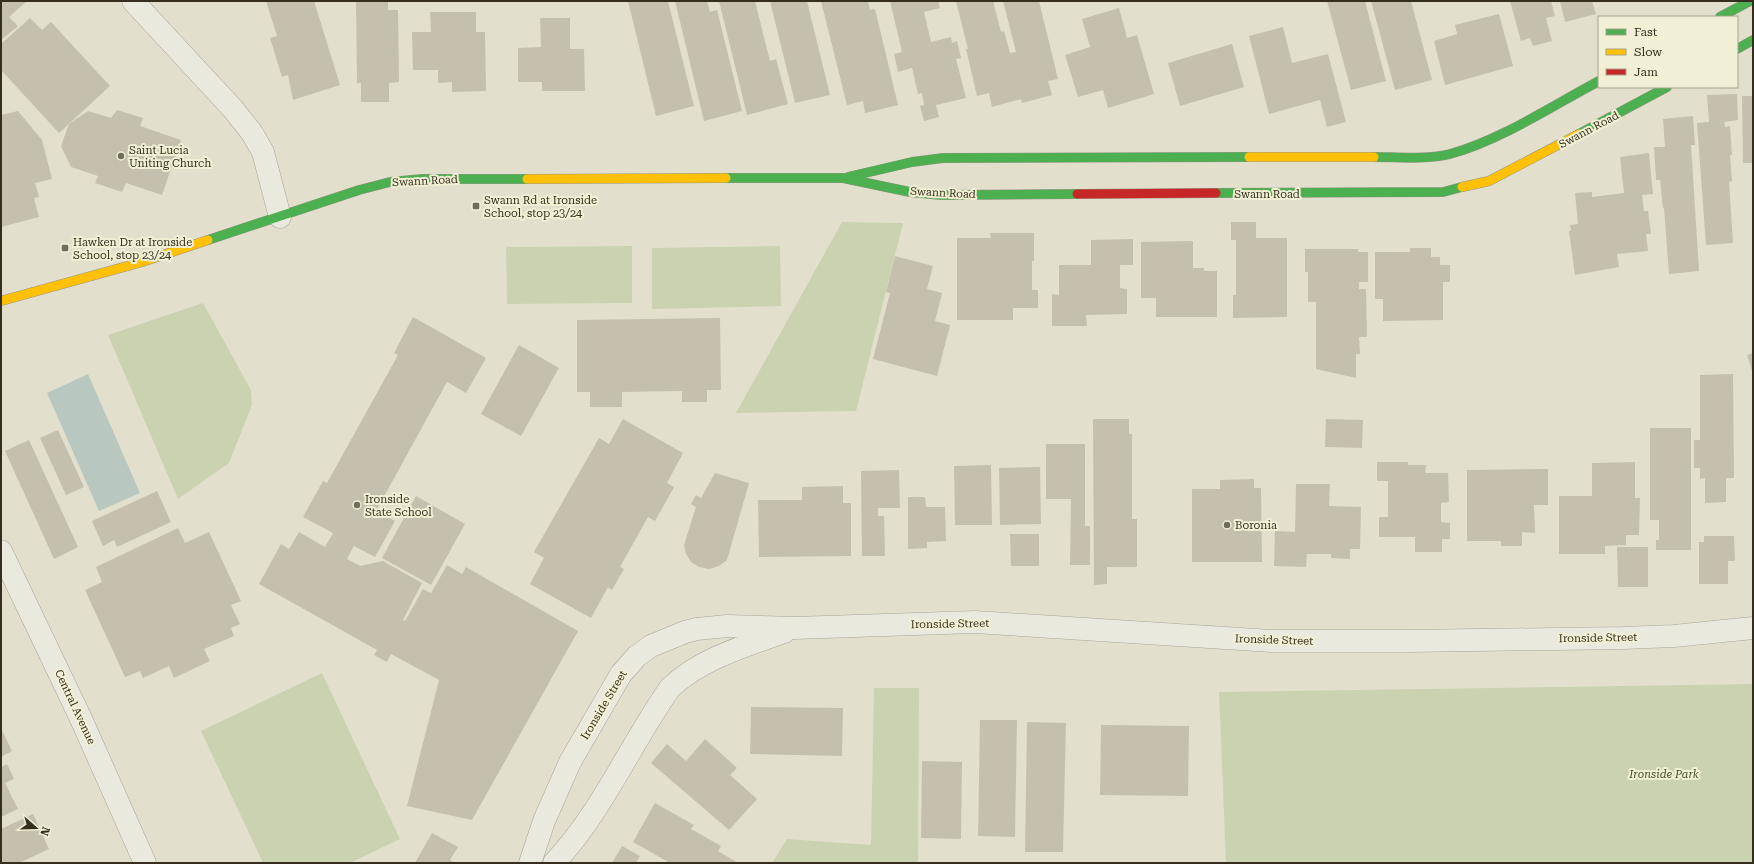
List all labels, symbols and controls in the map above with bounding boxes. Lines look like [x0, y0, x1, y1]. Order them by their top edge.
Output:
legend [1598, 16, 1738, 88]
text: Fast [1634, 25, 1658, 39]
text: Slow [1634, 45, 1662, 59]
text: Jam [1634, 65, 1658, 79]
street label: Swann Road [1557, 109, 1621, 151]
place label: Saint Lucia Uniting Church [129, 144, 211, 170]
marker: Saint Lucia Uniting Church [116, 151, 126, 161]
street label: Swann Road [392, 173, 458, 189]
street label: Swann Road [910, 185, 976, 201]
street label: Swann Road [1234, 188, 1300, 201]
place label: Swann Rd at Ironside School, stop 23/24 [484, 194, 597, 220]
marker: Swann Rd at Ironside School, stop 23/24 [471, 201, 481, 211]
place label: Hawken Dr at Ironside School, stop 23/24 [73, 236, 192, 262]
marker: Hawken Dr at Ironside School, stop 23/24 [60, 243, 70, 253]
place label: Ironside State School [365, 493, 432, 519]
marker: Ironside State School [352, 500, 362, 510]
place label: Boronia [1235, 519, 1277, 532]
marker: Boronia [1222, 520, 1232, 530]
street label: Ironside Street [911, 617, 989, 631]
street label: Ironside Street [1559, 631, 1637, 645]
street label: Ironside Street [1235, 632, 1313, 648]
street label: Central Avenue [52, 667, 98, 747]
street label: Ironside Street [578, 668, 630, 742]
park label: Ironside Park [1628, 768, 1699, 781]
north arrow [16, 808, 56, 848]
text: N [37, 825, 52, 838]

